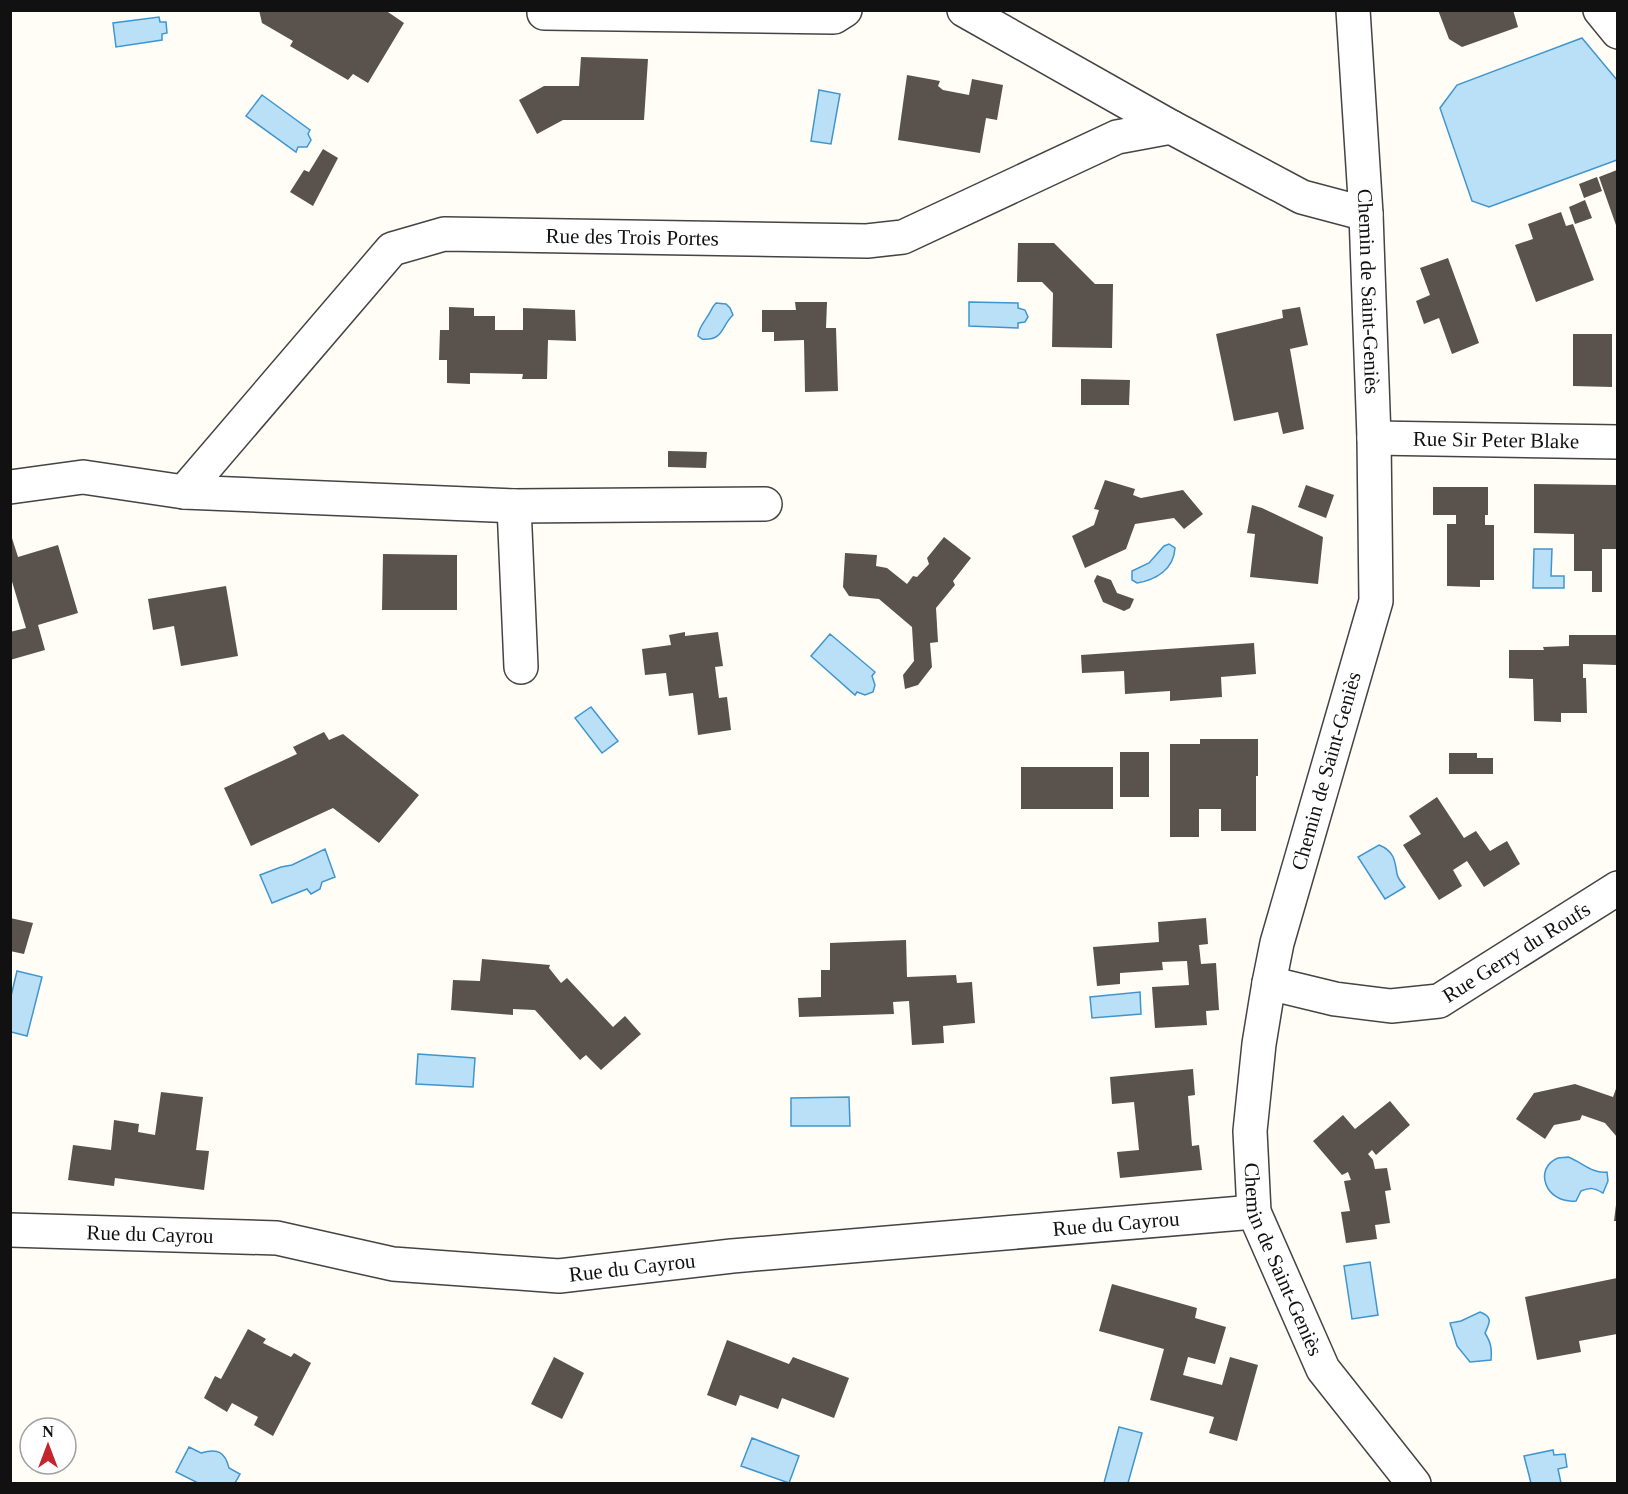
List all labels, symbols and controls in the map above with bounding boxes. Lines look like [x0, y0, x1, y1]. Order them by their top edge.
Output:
street label: Chemin de Saint-Geniès [1352, 188, 1384, 395]
street label: Rue des Trois Portes [545, 224, 719, 251]
street label: Rue Sir Peter Blake [1413, 427, 1579, 453]
street label: Chemin de Saint-Geniès [1286, 669, 1366, 873]
street label: Rue Gerry du Roufs [1438, 897, 1594, 1008]
street label: Chemin de Saint-Geniès [1240, 1162, 1328, 1360]
street label: Rue du Cayrou [1052, 1206, 1181, 1241]
street label: Rue du Cayrou [86, 1220, 214, 1248]
street label: Rue du Cayrou [568, 1248, 697, 1287]
north arrow [18, 1416, 78, 1476]
text: N [42, 1423, 54, 1440]

